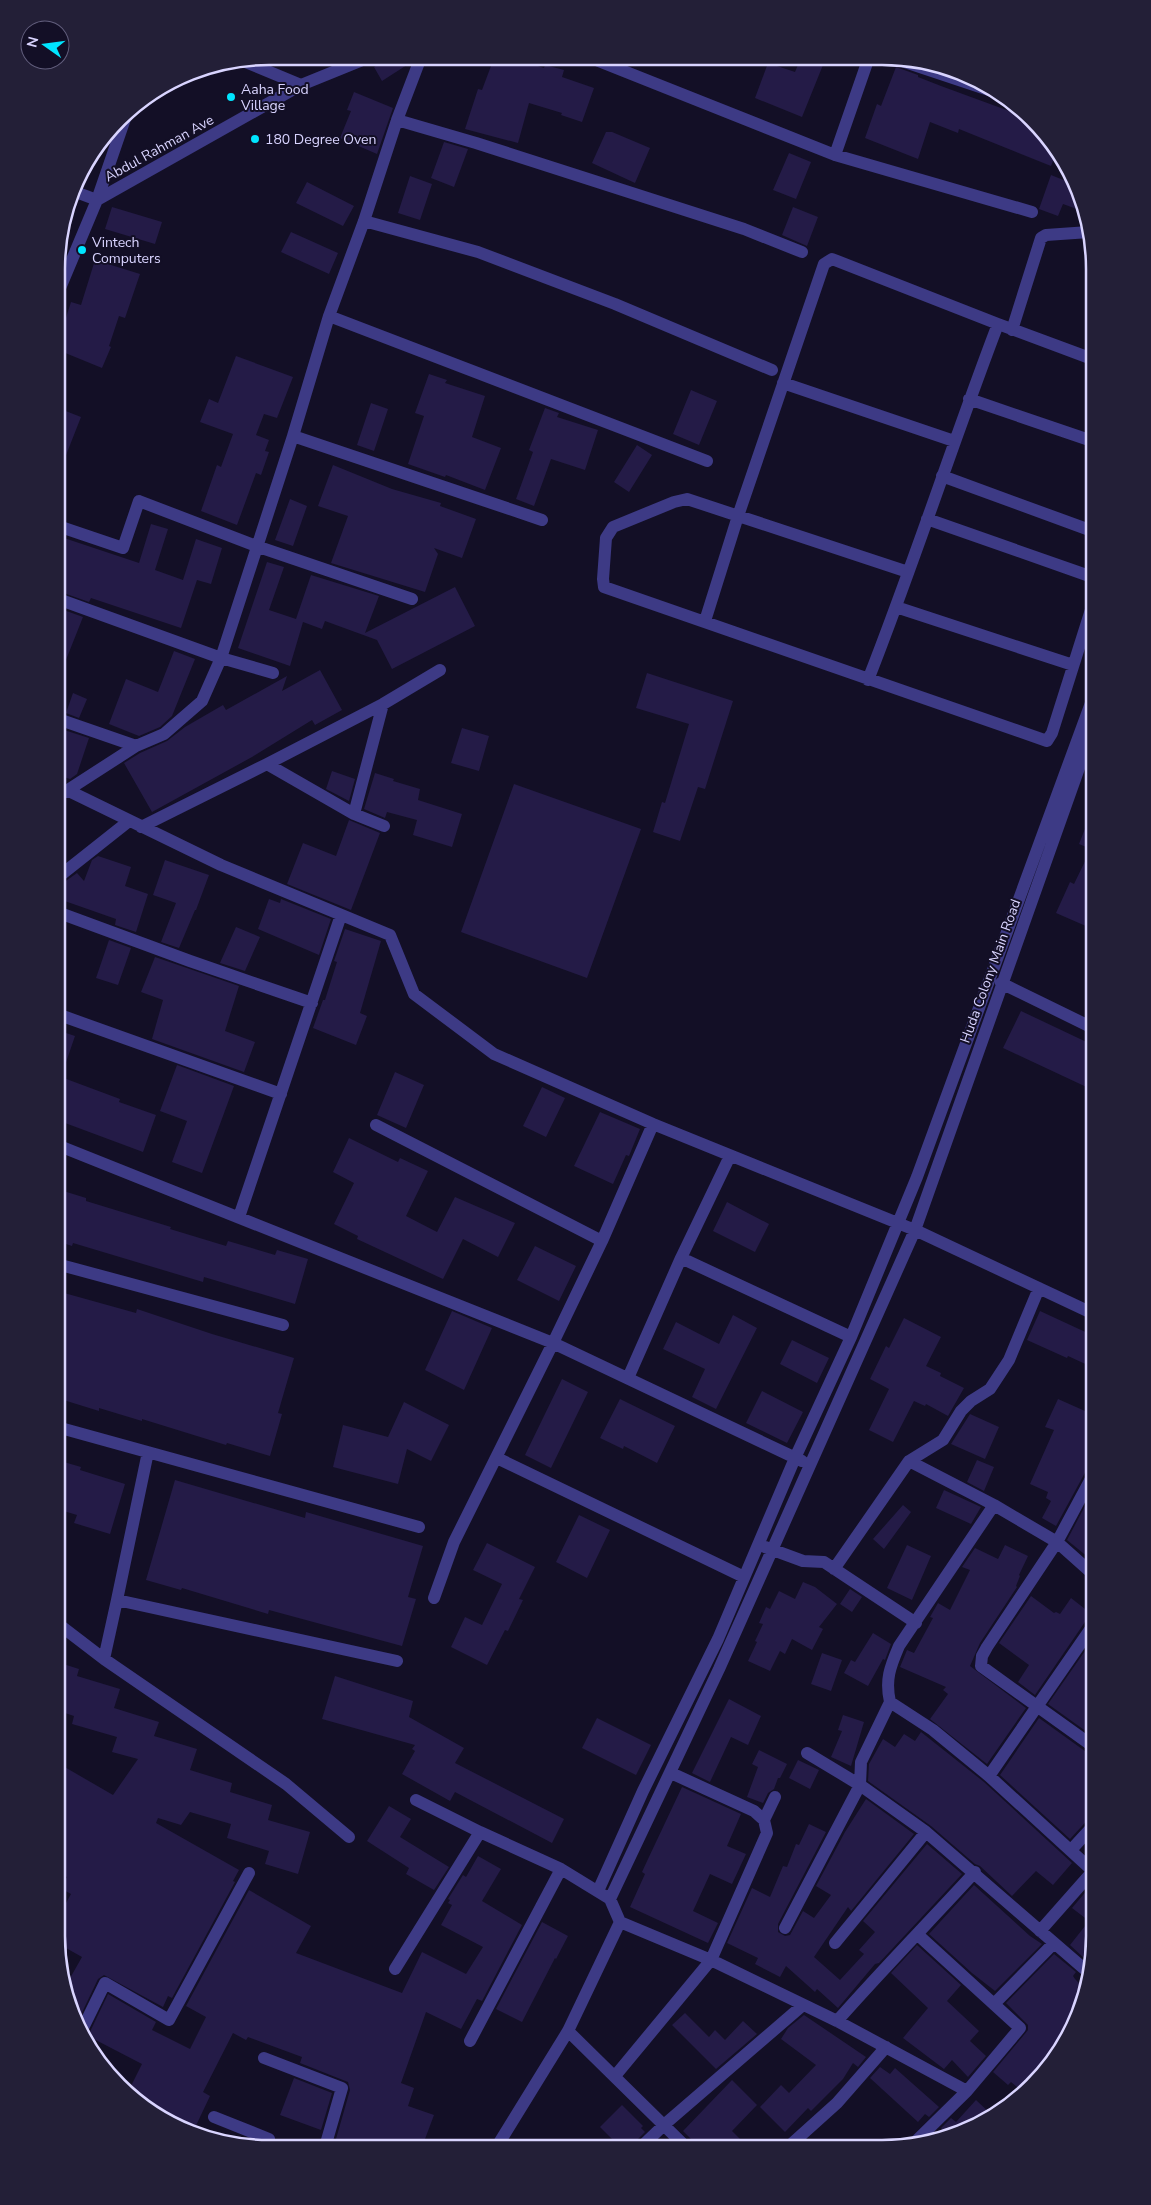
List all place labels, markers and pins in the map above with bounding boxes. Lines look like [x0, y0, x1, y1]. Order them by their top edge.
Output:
place label: Aaha Food Village [240, 80, 309, 115]
marker: Aaha Food Village [225, 91, 237, 103]
place label: 180 Degree Oven [265, 130, 377, 149]
marker: 180 Degree Oven [249, 133, 261, 145]
place label: Vintech Computers [91, 233, 161, 268]
marker: Vintech Computers [76, 244, 88, 256]

